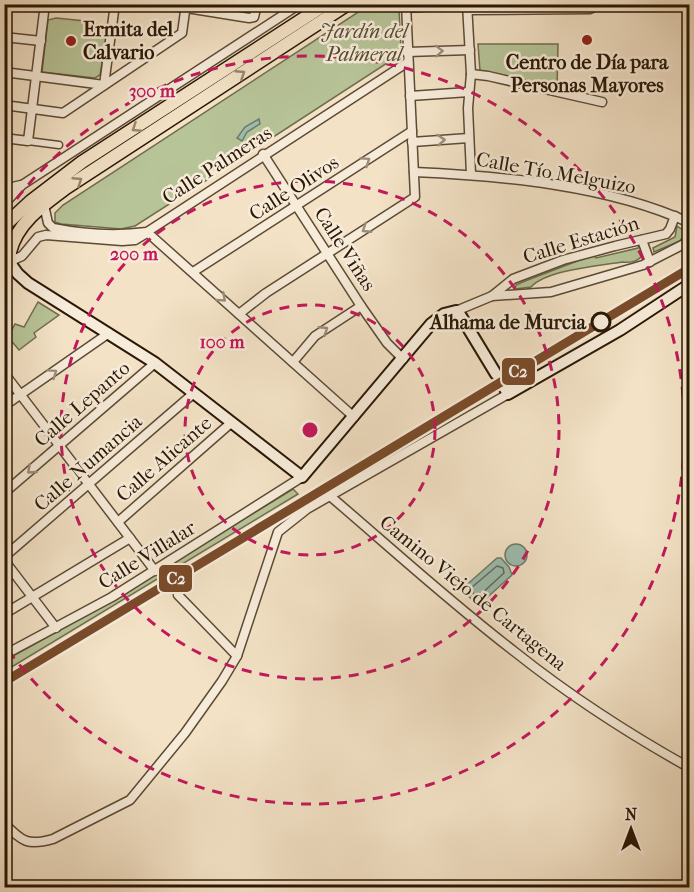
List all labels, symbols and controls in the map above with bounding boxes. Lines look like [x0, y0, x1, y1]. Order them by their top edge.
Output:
place label: Ermita del Calvario [83, 18, 173, 64]
park label: Jardín del Palmeral [320, 20, 410, 66]
marker: Centro de Día para Personas Mayores [580, 33, 594, 47]
marker: Ermita del Calvario [64, 34, 78, 48]
one-way arrow [434, 44, 443, 57]
place label: Centro de Día para Personas Mayores [506, 51, 669, 97]
one-way arrow [234, 70, 245, 81]
text: 300 m [129, 81, 176, 102]
one-way arrow [132, 120, 142, 132]
street label: Calle Palmeras [158, 121, 276, 209]
one-way arrow [436, 133, 445, 146]
street label: Calle Tío Melguizo [474, 148, 638, 198]
street label: Calle Olivos [245, 151, 343, 225]
one-way arrow [359, 157, 370, 168]
one-way arrow [71, 177, 82, 188]
street label: Calle Viñas [310, 203, 380, 295]
street label: Calle Estación [520, 211, 642, 269]
one-way arrow [362, 221, 372, 233]
text: 200 m [110, 244, 159, 265]
one-way arrow [215, 291, 226, 302]
place label: Alhama de Murcia [428, 311, 587, 334]
marker: Alhama de Murcia [591, 312, 611, 332]
one-way arrow [318, 326, 328, 338]
text: 100 m [199, 332, 246, 353]
street label: Calle Lepanto [30, 356, 134, 452]
line badge: C2 [501, 357, 536, 386]
text: C2 [509, 362, 528, 381]
one-way arrow [46, 369, 57, 380]
street label: Calle Numancia [29, 409, 147, 516]
street label: Calle Alicante [112, 411, 216, 507]
centre of rings [300, 420, 320, 440]
one-way arrow [27, 463, 38, 474]
street label: Camino Viejo de Cartagena [375, 511, 572, 676]
street label: Calle Villalar [94, 516, 200, 594]
line badge: C2 [158, 564, 193, 593]
text: C2 [167, 569, 186, 588]
north arrow [601, 799, 661, 859]
text: N [625, 805, 638, 824]

